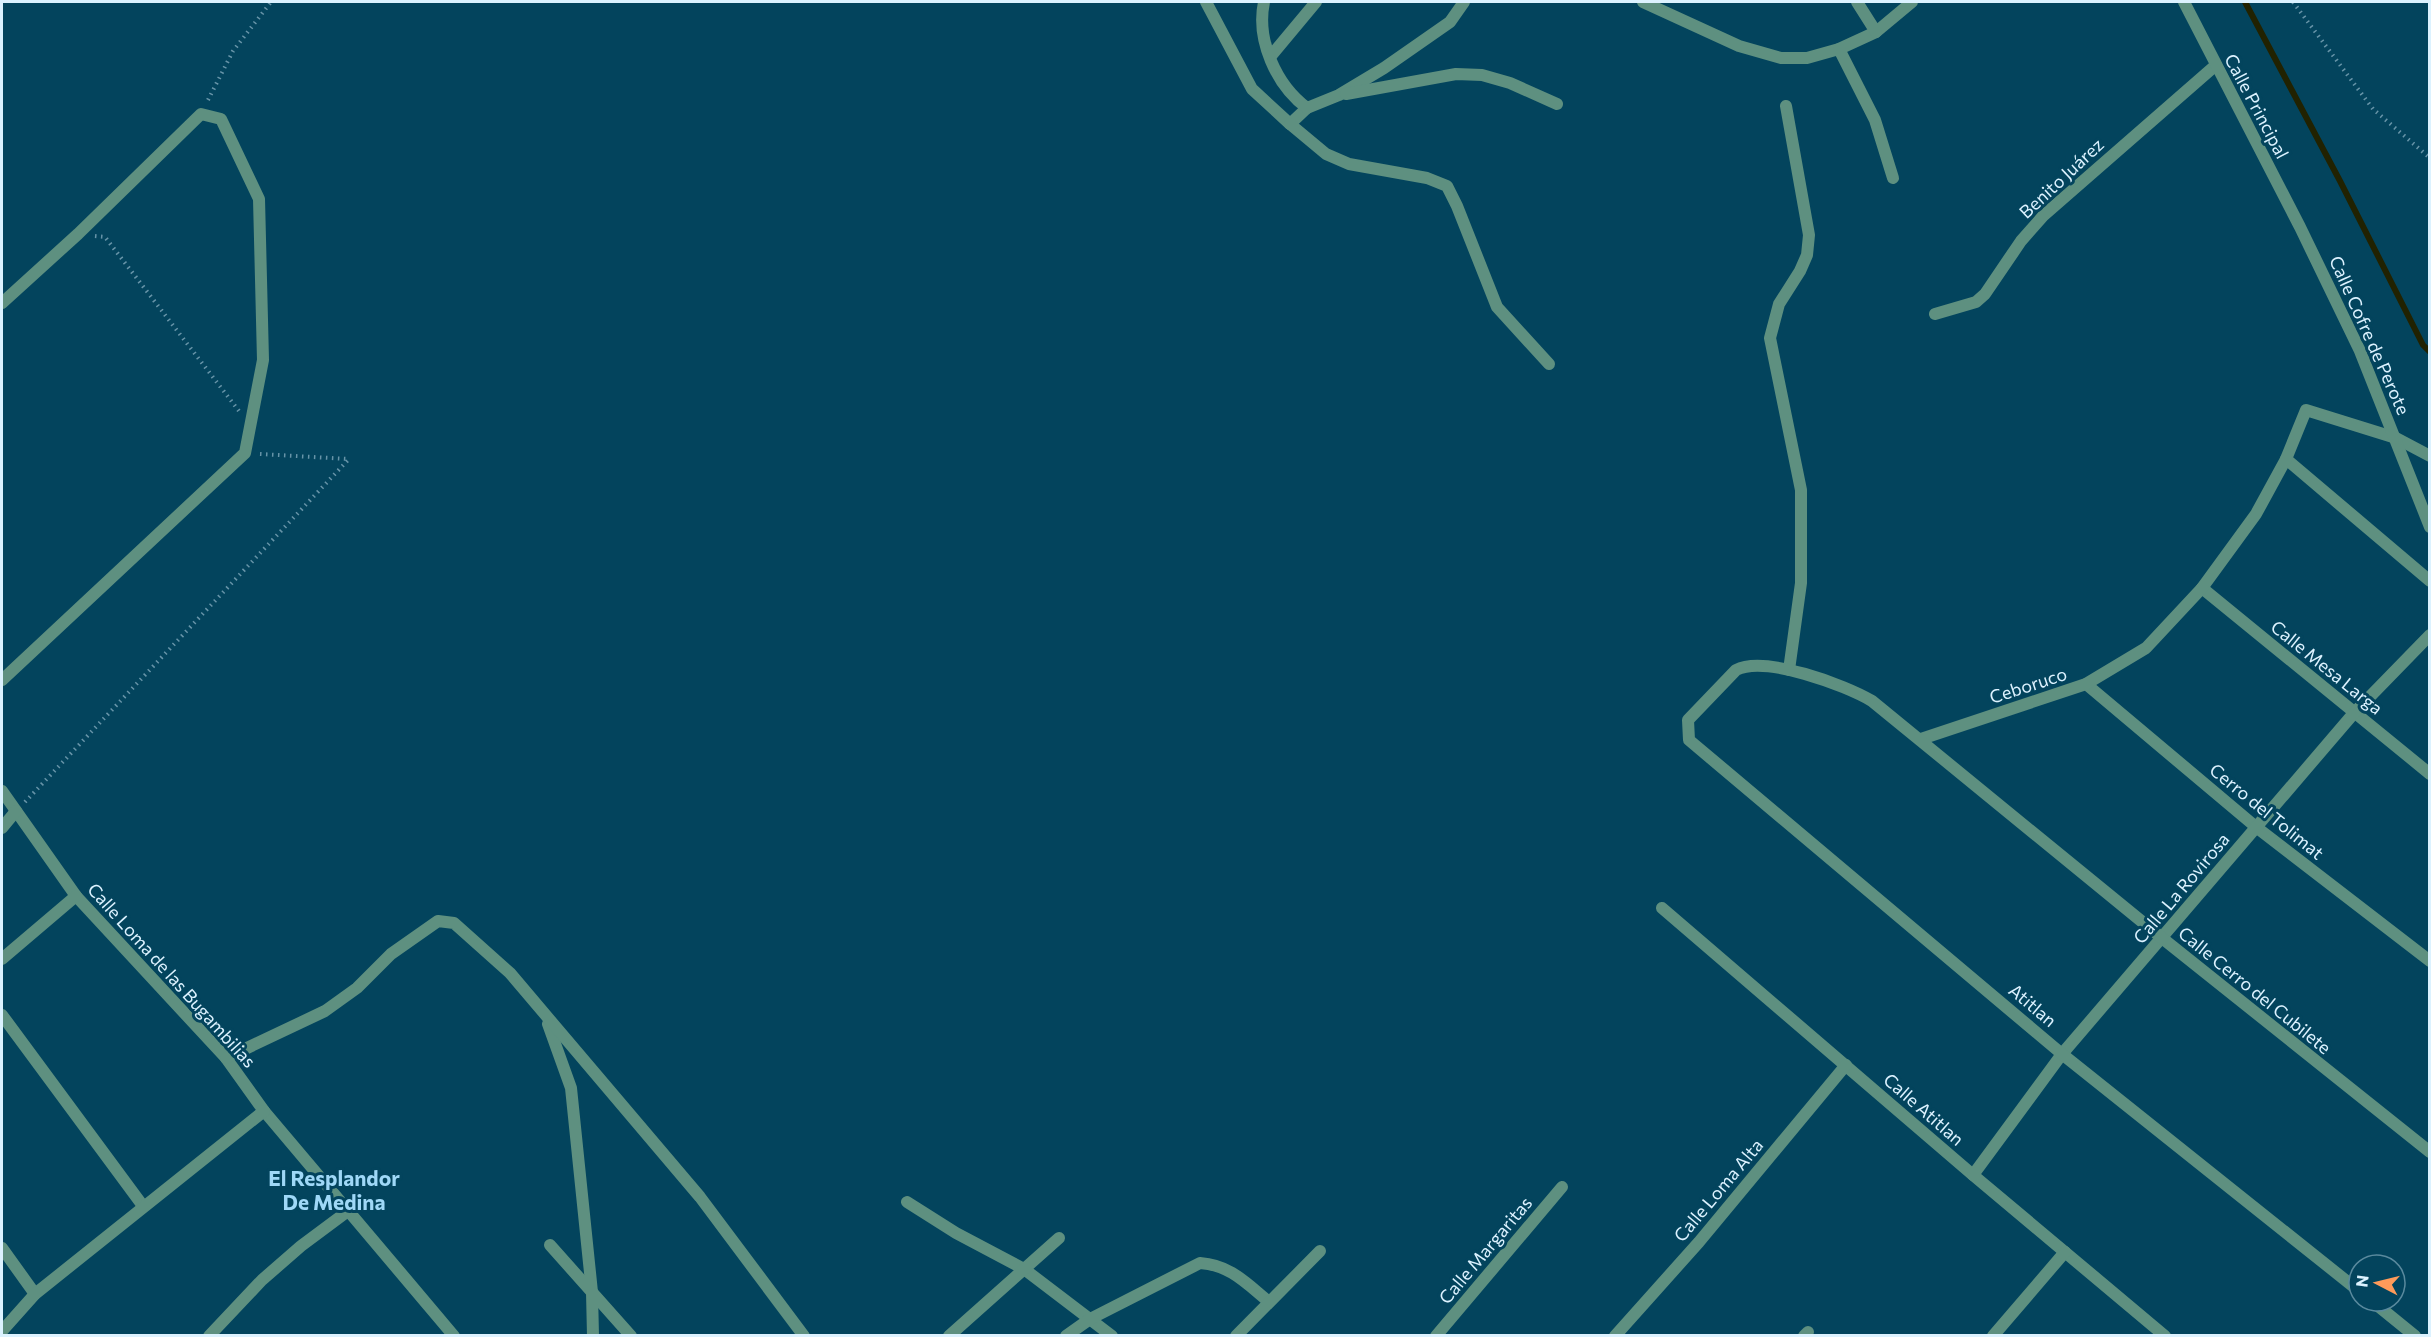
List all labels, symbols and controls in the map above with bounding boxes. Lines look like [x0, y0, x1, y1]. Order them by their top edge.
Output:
street label: Calle Principal [2220, 50, 2294, 162]
street label: Benito Juárez [2014, 133, 2108, 223]
street label: Calle Cofre de Perote [2325, 252, 2415, 418]
street label: Calle Mesa Larga [2267, 615, 2387, 719]
street label: Ceboruco [1986, 662, 2070, 708]
street label: Cerro del Tolimat [2205, 758, 2329, 864]
street label: Calle La Rovirosa [2128, 828, 2234, 948]
street label: Calle Loma de las Bugambilias [83, 878, 261, 1072]
street label: Calle Cerro del Cubilete [2174, 922, 2336, 1058]
street label: Atitlan [2005, 979, 2061, 1031]
street label: Calle Atitlan [1879, 1068, 1969, 1150]
street label: Calle Loma Alta [1669, 1134, 1767, 1246]
district label: El Resplandor De Medina [268, 1165, 400, 1214]
street label: Calle Margaritas [1434, 1192, 1536, 1308]
north arrow [2347, 1253, 2407, 1313]
text: N [2351, 1274, 2372, 1288]

